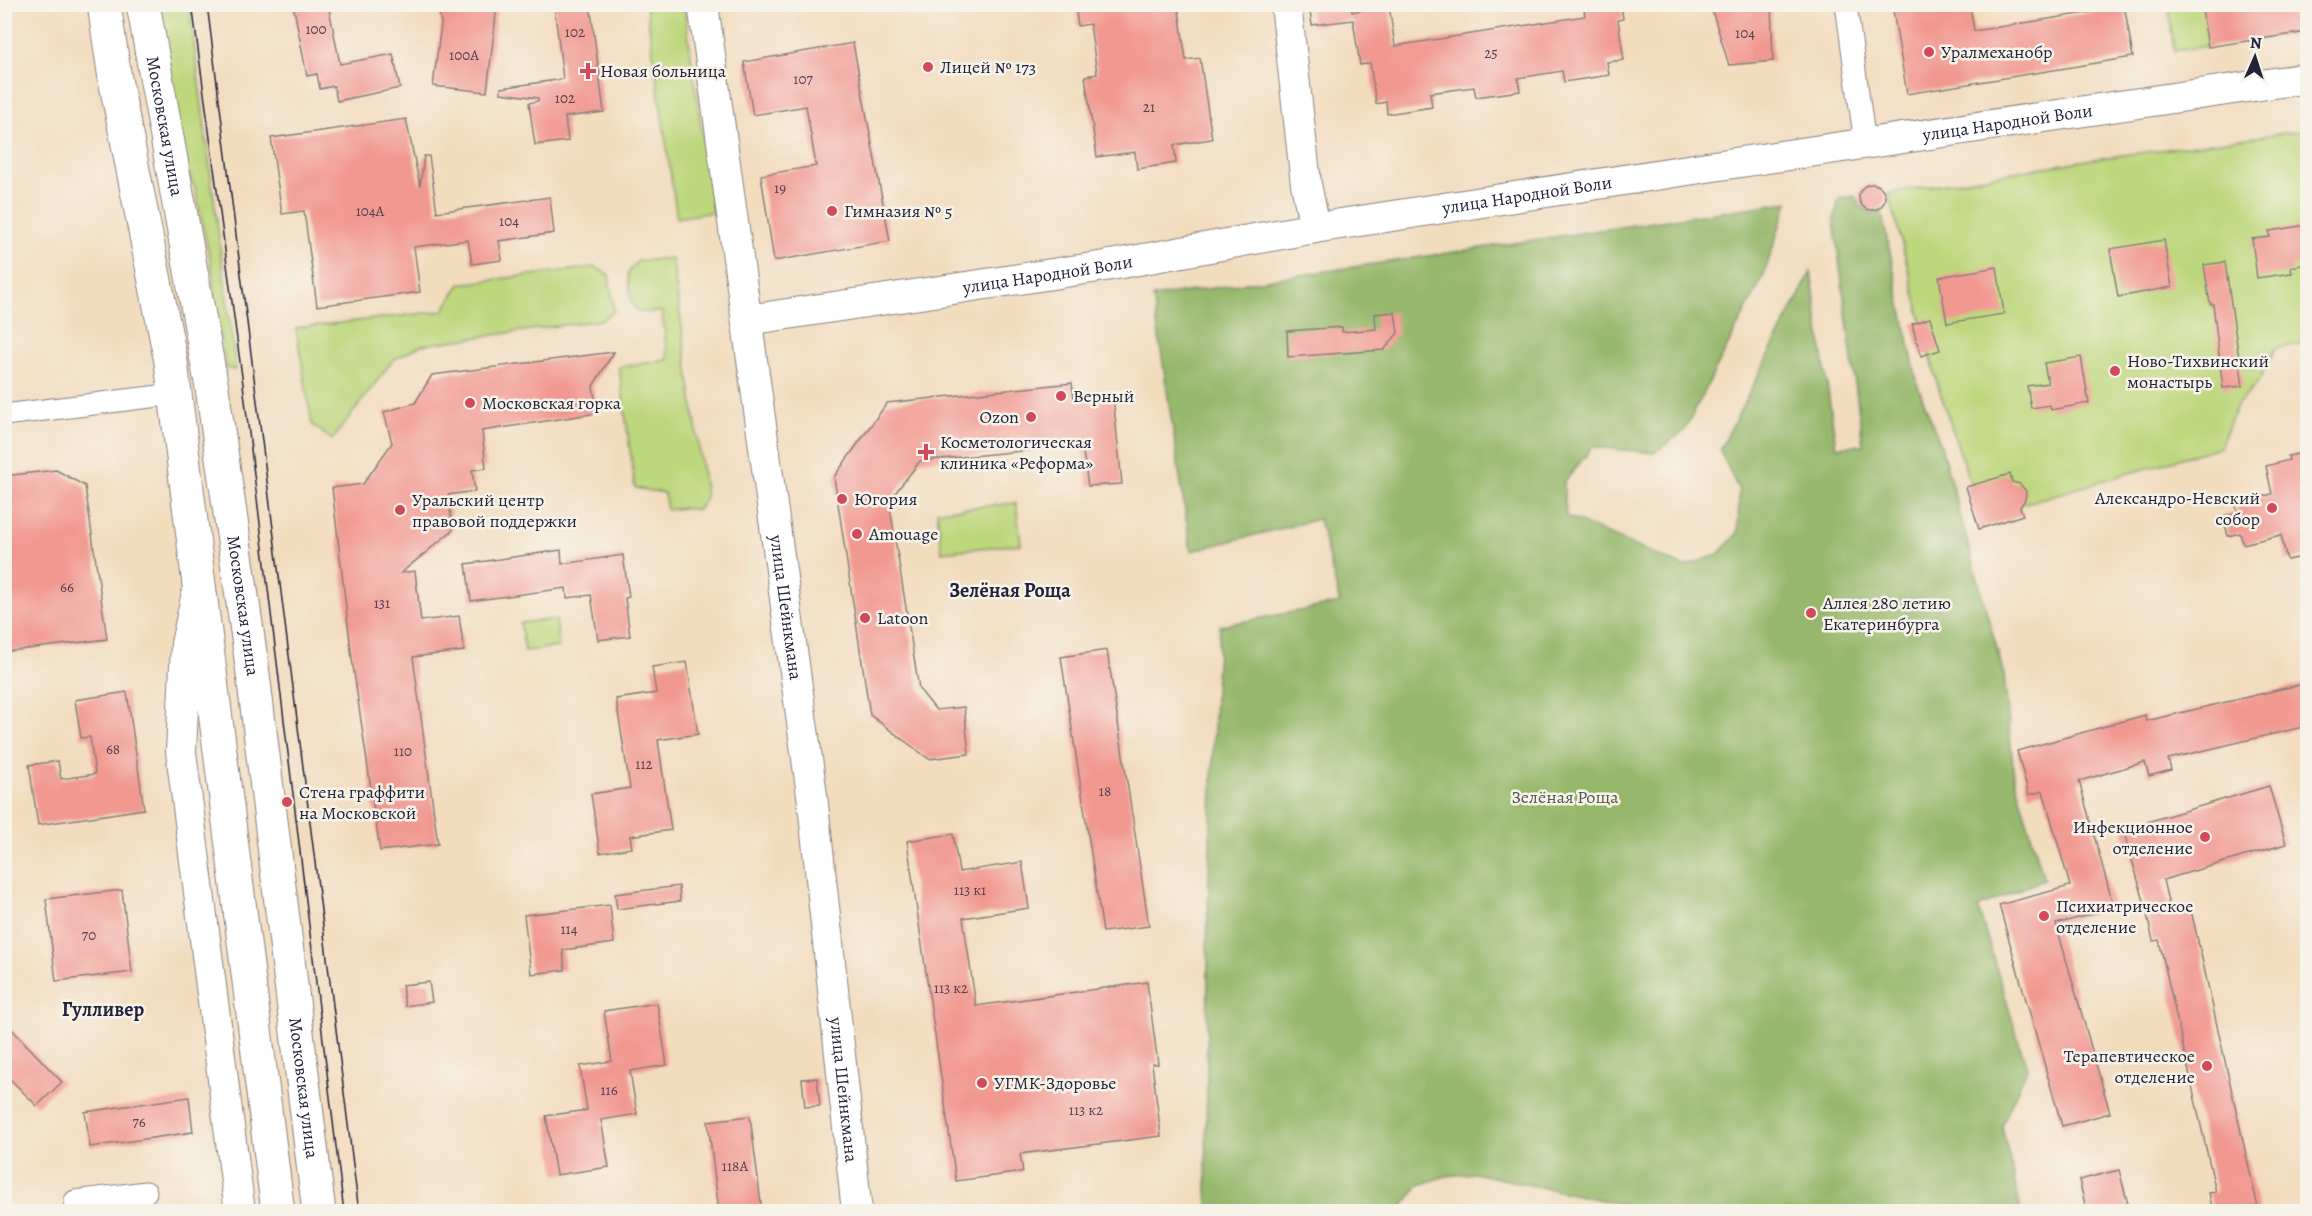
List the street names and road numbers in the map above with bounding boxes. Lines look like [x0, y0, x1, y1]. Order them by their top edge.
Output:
street label: Московская улица [141, 54, 189, 199]
street label: улица Народной Воли [1920, 98, 2094, 147]
street label: улица Народной Воли [1439, 170, 1614, 220]
street label: улица Народной Воли [960, 249, 1134, 300]
street label: улица Шейнкмана [764, 532, 808, 682]
street label: Московская улица [221, 534, 265, 678]
street label: улица Шейнкмана [824, 1015, 864, 1164]
street label: Московская улица [283, 1016, 324, 1160]

